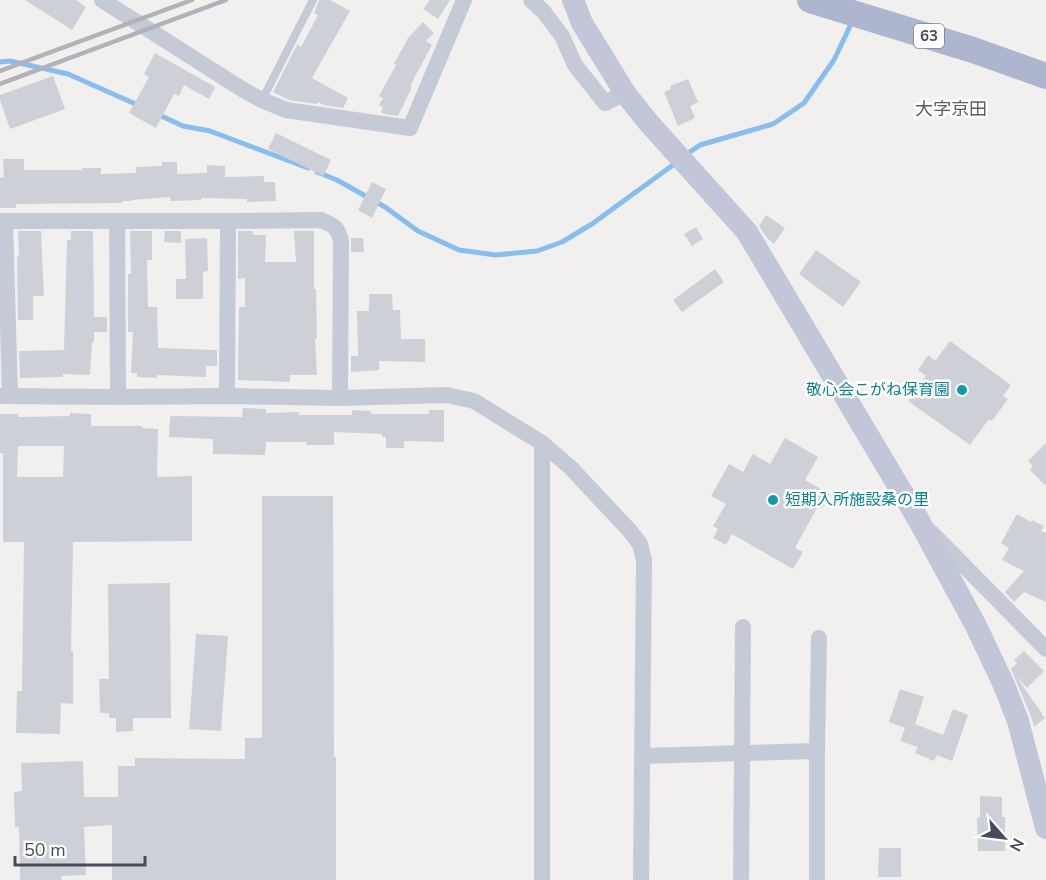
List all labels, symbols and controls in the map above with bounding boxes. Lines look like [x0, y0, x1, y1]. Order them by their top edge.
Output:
road number: 63 [914, 24, 944, 48]
district label: 大字京田 [915, 97, 987, 121]
place label: 敬心会こがね保育園 [806, 379, 950, 401]
marker: 敬心会こがね保育園 [955, 383, 969, 397]
place label: 短期入所施設桑の里 [785, 489, 929, 511]
marker: 短期入所施設桑の里 [766, 493, 780, 507]
north arrow [974, 808, 1034, 868]
scale bar [15, 829, 146, 867]
text: N [1004, 834, 1029, 855]
text: 50 m [24, 838, 66, 862]

